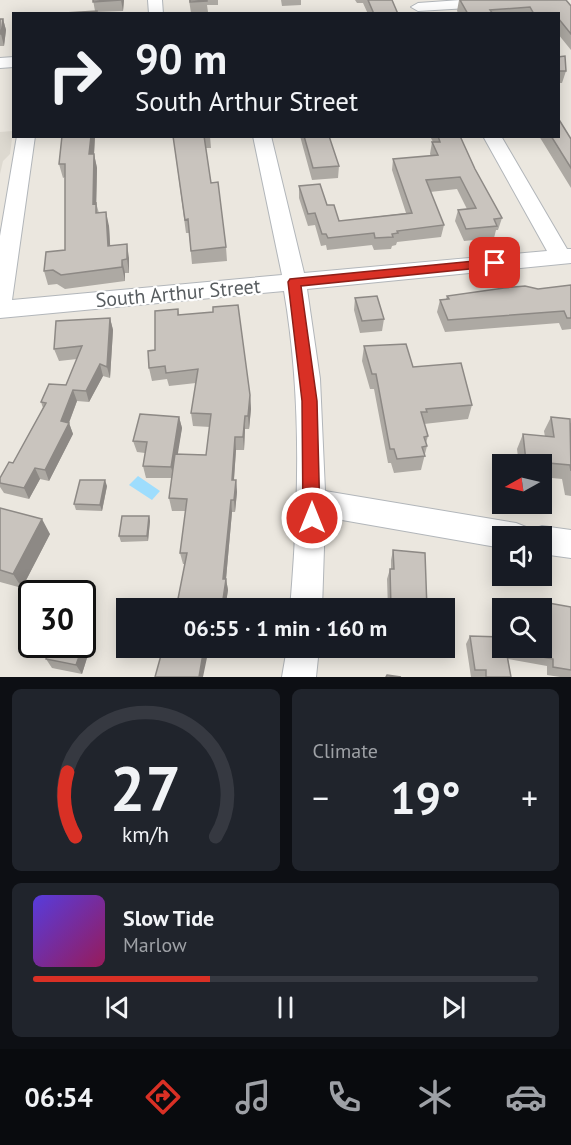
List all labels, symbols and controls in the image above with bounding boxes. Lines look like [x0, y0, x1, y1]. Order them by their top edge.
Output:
text: 90 m [135, 31, 227, 86]
icon: right [36, 36, 114, 114]
text: South Arthur Street [135, 84, 358, 118]
pin [469, 237, 520, 288]
icon: arrive [478, 246, 511, 279]
street label: South Arthur Street [94, 273, 262, 313]
north arrow [492, 454, 552, 514]
map controls [492, 454, 552, 658]
position arrow [280, 486, 344, 550]
button: sound [492, 526, 552, 586]
speed limit sign: 30 [18, 580, 96, 658]
button: search [492, 598, 552, 658]
text: 06:55 · 1 min · 160 m [184, 614, 387, 642]
text: Climate [313, 738, 378, 764]
text: 27 [110, 747, 181, 828]
text: 19° [390, 768, 461, 826]
text: − [313, 776, 329, 819]
text: + [521, 776, 538, 819]
text: km/h [122, 820, 169, 848]
text: Slow Tide [123, 904, 214, 932]
text: Marlow [123, 932, 187, 958]
icon: previous [101, 991, 134, 1024]
icon: pause [269, 991, 302, 1024]
icon: next [437, 991, 470, 1024]
icon: directions [142, 1076, 184, 1118]
icon: music [232, 1076, 274, 1118]
icon: phone [323, 1076, 365, 1118]
icon: climate [414, 1076, 456, 1118]
icon: car [505, 1076, 547, 1118]
text: 06:54 [24, 1080, 93, 1114]

